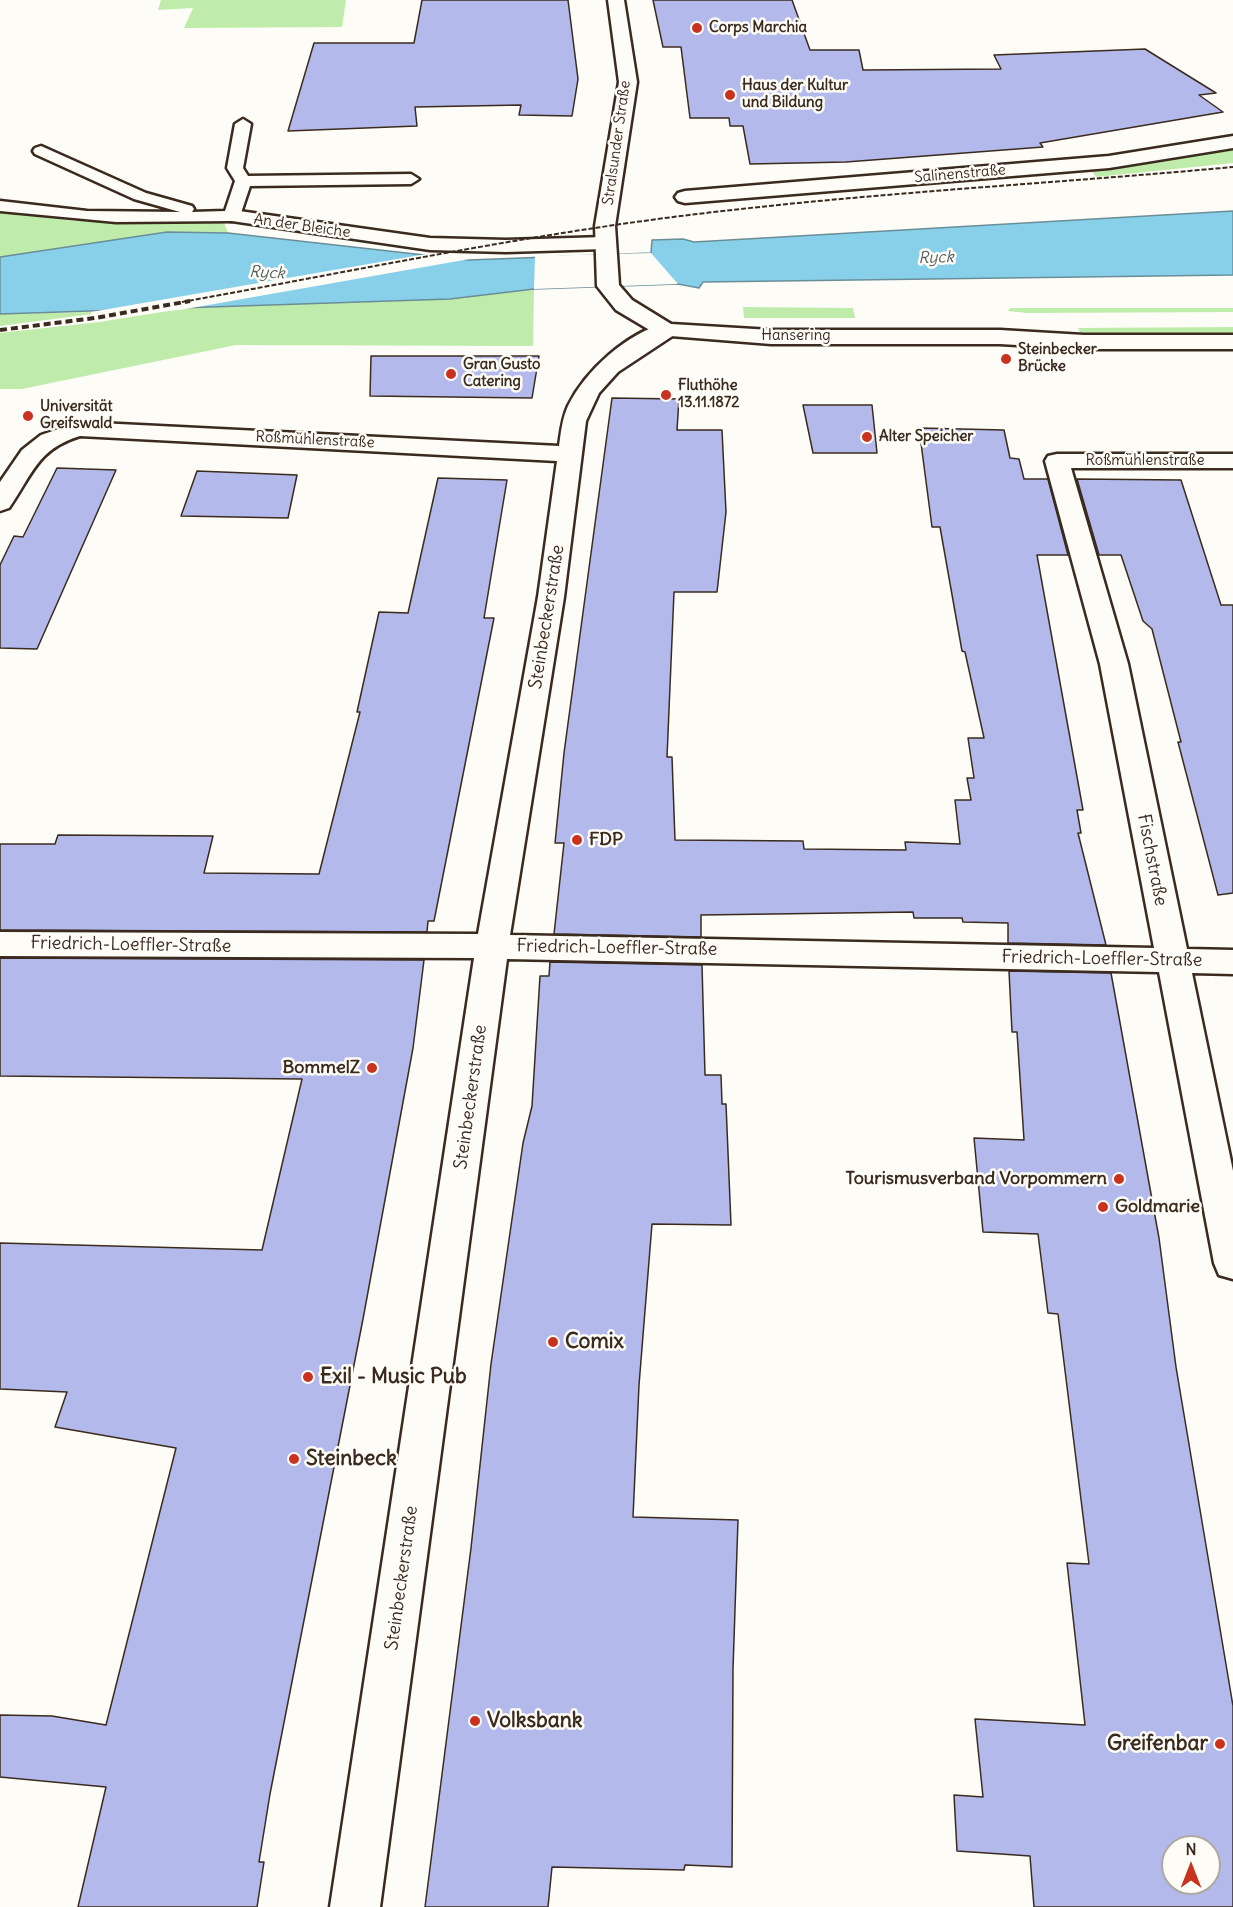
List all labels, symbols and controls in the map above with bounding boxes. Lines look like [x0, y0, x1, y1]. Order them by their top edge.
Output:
place label: Corps Marchia [709, 19, 807, 37]
marker: Corps Marchia [690, 21, 704, 35]
place label: Haus der Kultur und Bildung [742, 77, 848, 112]
street label: Stralsunder Straße [599, 80, 635, 206]
marker: Haus der Kultur und Bildung [723, 88, 737, 102]
street label: Salinenstraße [914, 161, 1006, 187]
street label: An der Bleiche [253, 210, 351, 242]
water label: Ryck [918, 248, 954, 268]
water label: Ryck [249, 262, 285, 284]
street label: Hansering [761, 327, 831, 345]
place label: Steinbecker Brücke [1018, 341, 1097, 376]
marker: Steinbecker Brücke [999, 352, 1013, 366]
place label: Gran Gusto Catering [463, 356, 541, 391]
marker: Gran Gusto Catering [444, 367, 458, 381]
place label: Fluthöhe 13.11.1872 [678, 377, 740, 412]
marker: Fluthöhe 13.11.1872 [659, 388, 673, 402]
place label: Universität Greifswald [40, 398, 112, 433]
marker: Universität Greifswald [21, 409, 35, 423]
street label: Roßmühlenstraße [255, 428, 375, 452]
place label: Alter Speicher [879, 428, 973, 446]
marker: Alter Speicher [860, 430, 874, 444]
street label: Roßmühlenstraße [1085, 452, 1205, 470]
street label: Steinbeckerstraße [525, 543, 569, 691]
street label: Fischstraße [1133, 812, 1171, 908]
place label: FDP [589, 829, 623, 851]
marker: FDP [570, 833, 584, 847]
street label: Friedrich-Loeffler-Straße [31, 932, 231, 958]
street label: Friedrich-Loeffler-Straße [517, 935, 717, 961]
street label: Friedrich-Loeffler-Straße [1002, 946, 1202, 972]
street label: Steinbeckerstraße [450, 1023, 492, 1171]
place label: BommelZ [283, 1057, 360, 1079]
marker: BommelZ [365, 1061, 379, 1075]
place label: Tourismusverband Vorpommern [845, 1168, 1107, 1190]
marker: Tourismusverband Vorpommern [1112, 1172, 1126, 1186]
place label: Goldmarie [1115, 1196, 1200, 1218]
marker: Goldmarie [1096, 1200, 1110, 1214]
place label: Comix [565, 1329, 624, 1355]
marker: Comix [546, 1335, 560, 1349]
place label: Exil - Music Pub [320, 1364, 467, 1390]
marker: Exil - Music Pub [301, 1370, 315, 1384]
place label: Steinbeck [306, 1446, 397, 1472]
marker: Steinbeck [287, 1452, 301, 1466]
street label: Steinbeckerstraße [381, 1504, 423, 1652]
place label: Volksbank [487, 1708, 583, 1734]
marker: Volksbank [468, 1714, 482, 1728]
place label: Greifenbar [1107, 1731, 1208, 1757]
marker: Greifenbar [1213, 1737, 1227, 1751]
north arrow [1161, 1835, 1221, 1895]
text: N [1185, 1839, 1197, 1859]

